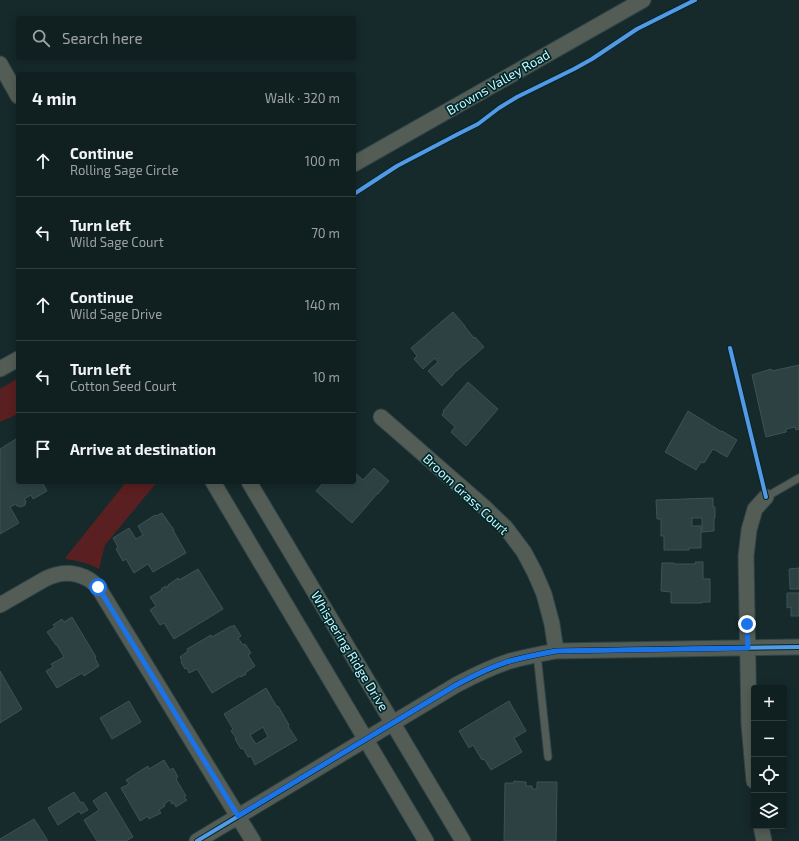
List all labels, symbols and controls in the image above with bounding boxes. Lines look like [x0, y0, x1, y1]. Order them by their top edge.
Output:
search box [16, 16, 356, 60]
icon: search [30, 27, 52, 49]
text: Search here [62, 29, 143, 47]
street label: Browns Valley Road [443, 46, 553, 118]
text: 4 min [32, 88, 76, 108]
text: Walk · 320 m [265, 90, 340, 106]
text: Continue [70, 144, 133, 162]
icon: ahead [32, 150, 54, 172]
text: 100 m [305, 153, 340, 169]
text: Rolling Sage Circle [70, 162, 178, 178]
text: Turn left [70, 216, 131, 234]
icon: left [32, 222, 54, 244]
text: 70 m [311, 225, 340, 241]
text: Wild Sage Court [70, 234, 164, 250]
text: Continue [70, 288, 133, 306]
icon: ahead [32, 294, 54, 316]
text: 140 m [305, 297, 340, 313]
text: Wild Sage Drive [70, 306, 162, 322]
text: Turn left [70, 360, 131, 378]
icon: left [32, 366, 54, 388]
text: 10 m [313, 369, 340, 385]
text: Cotton Seed Court [70, 378, 177, 394]
icon: arrive [32, 438, 54, 460]
text: Arrive at destination [70, 440, 216, 458]
street label: Broom Grass Court [420, 450, 512, 538]
route start [89, 578, 107, 596]
street label: Whispering Ridge Drive [308, 588, 392, 714]
route end [738, 615, 756, 633]
map controls [751, 685, 787, 829]
button: + [751, 685, 787, 721]
button: − [751, 721, 787, 757]
button: locate [751, 757, 787, 793]
button: layers [751, 793, 787, 829]

